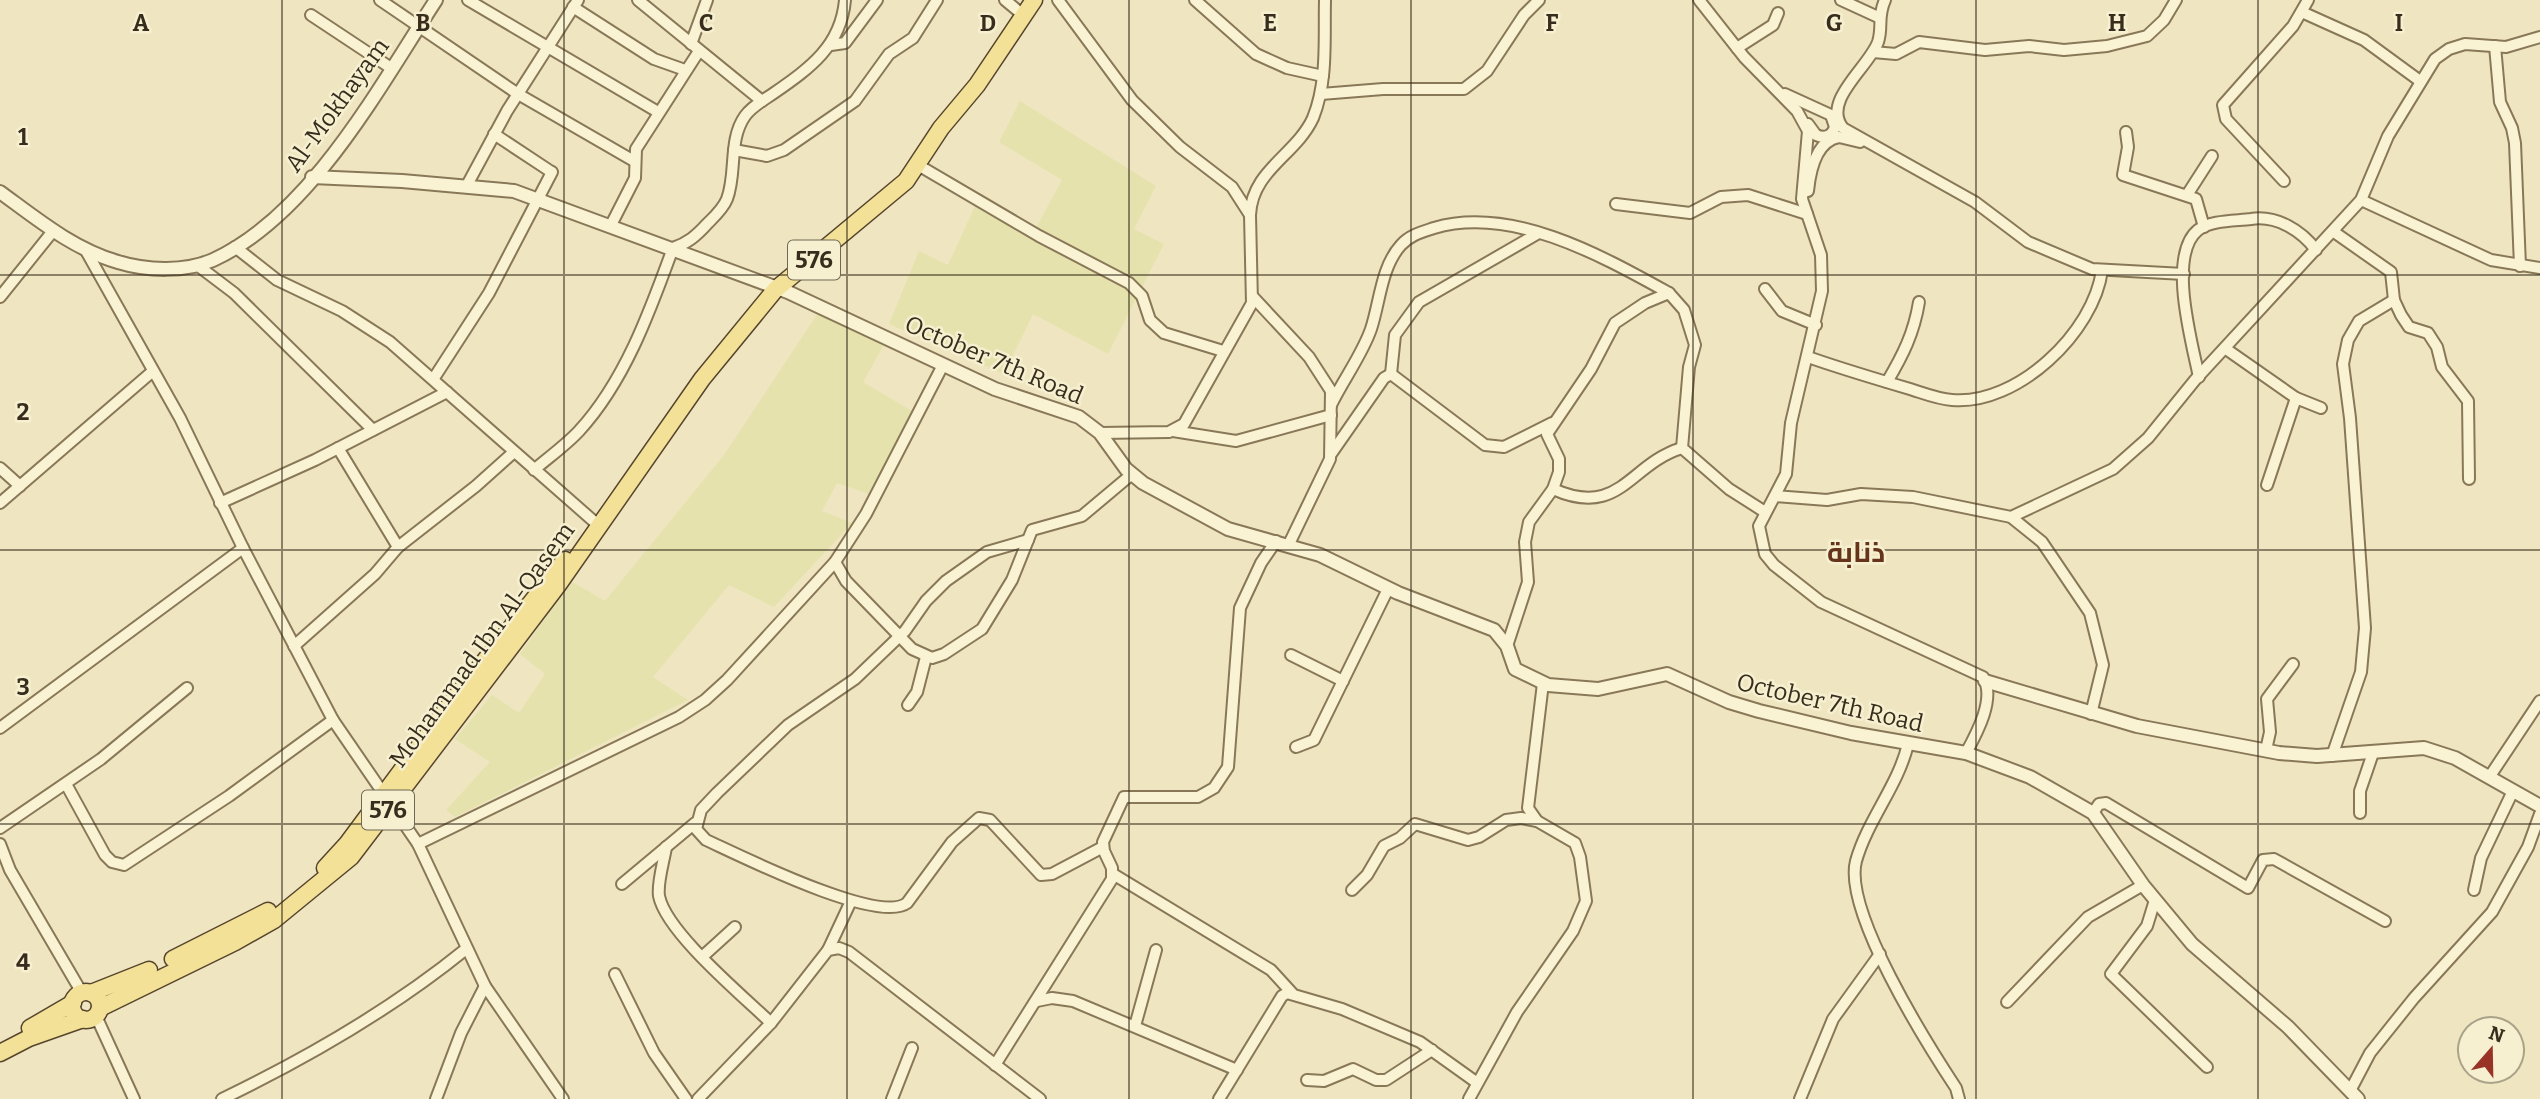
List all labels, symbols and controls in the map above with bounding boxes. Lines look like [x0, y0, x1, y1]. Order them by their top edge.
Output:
text: A [133, 9, 150, 37]
text: B [416, 9, 430, 37]
text: C [699, 9, 713, 37]
text: D [980, 9, 996, 37]
text: E [1263, 9, 1277, 37]
text: F [1546, 9, 1559, 37]
text: G [1826, 9, 1843, 37]
text: H [2108, 9, 2126, 37]
text: I [2395, 9, 2403, 37]
street label: Al-Mokhayam [279, 33, 395, 177]
text: 1 [18, 123, 28, 151]
road number: 576 [788, 241, 840, 280]
street label: October 7th Road [901, 310, 1087, 410]
text: 2 [17, 398, 30, 426]
street label: Mohammad Ibn Al-Qasem [384, 517, 580, 773]
district label: ذنابة [1827, 536, 1885, 569]
street label: October 7th Road [1734, 668, 1926, 738]
text: 3 [16, 673, 30, 701]
road number: 576 [362, 790, 414, 830]
text: 4 [16, 948, 30, 976]
north arrow [2456, 1015, 2526, 1085]
text: N [2486, 1021, 2508, 1048]

